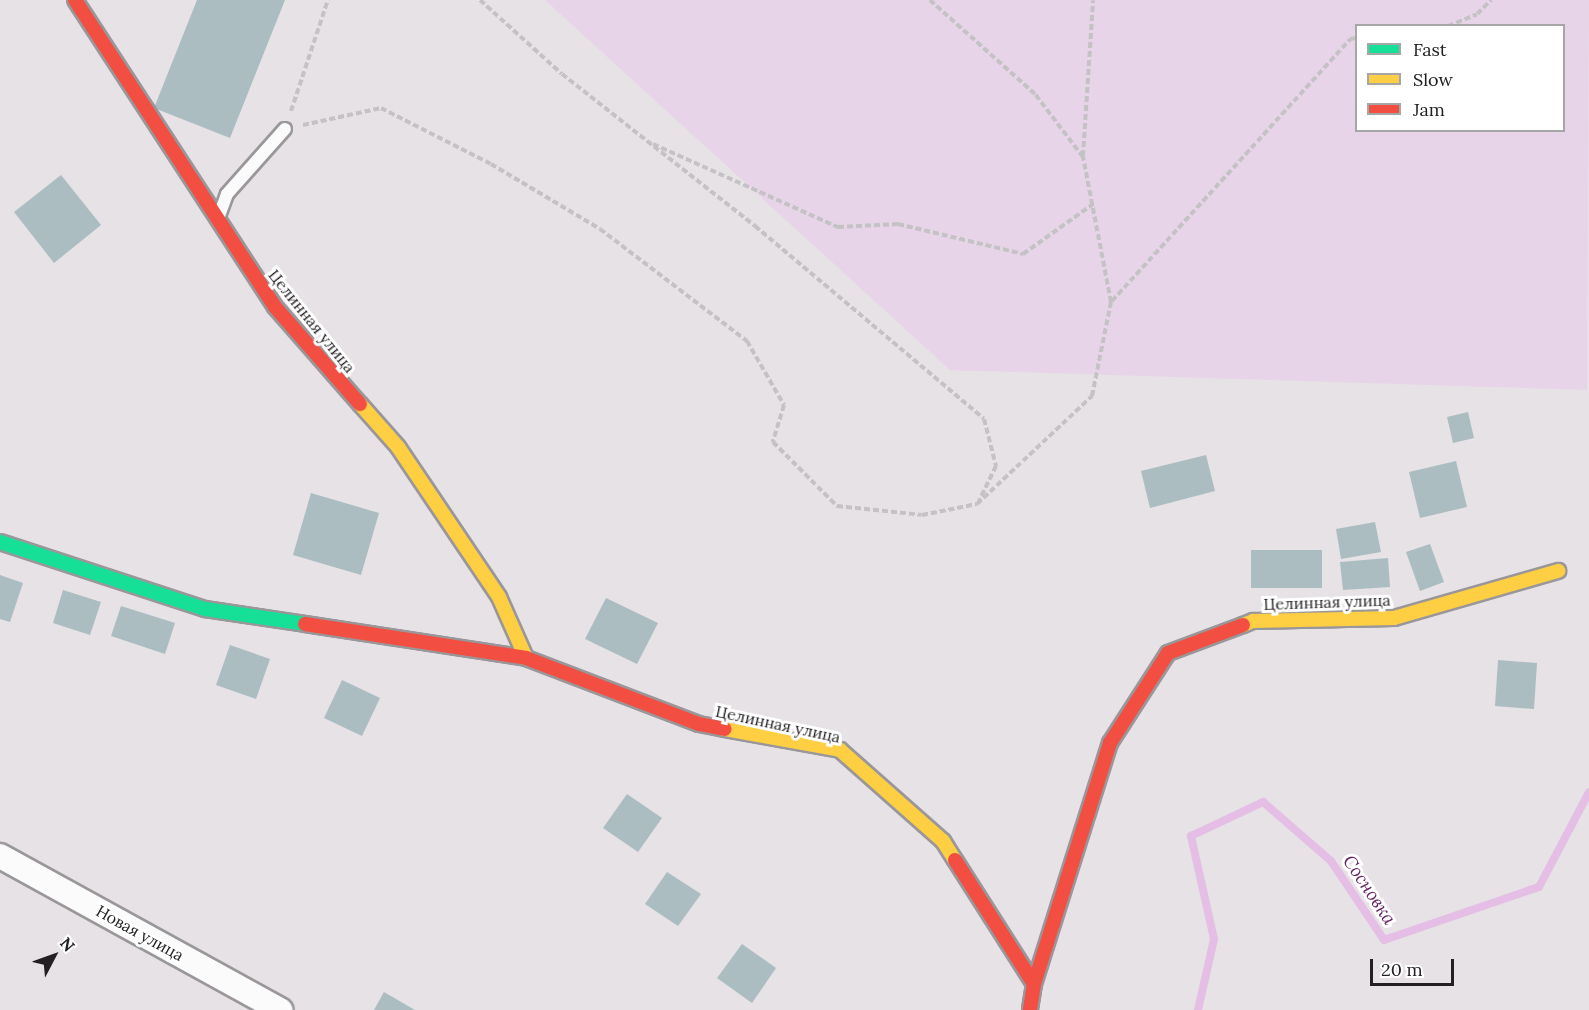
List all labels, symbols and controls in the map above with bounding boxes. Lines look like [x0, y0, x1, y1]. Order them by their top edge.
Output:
legend [1355, 24, 1565, 132]
text: Fast [1413, 38, 1447, 61]
text: Slow [1413, 68, 1453, 91]
text: Jam [1413, 98, 1445, 121]
street label: Целинная улица [264, 266, 360, 376]
street label: Целинная улица [1263, 590, 1391, 614]
street label: Целинная улица [714, 701, 842, 747]
water label: Сосновка [1338, 851, 1400, 929]
street label: Новая улица [93, 901, 187, 965]
north arrow [24, 926, 84, 986]
text: N [56, 933, 79, 955]
scale bar [1373, 947, 1457, 985]
text: 20 m [1381, 958, 1423, 981]

